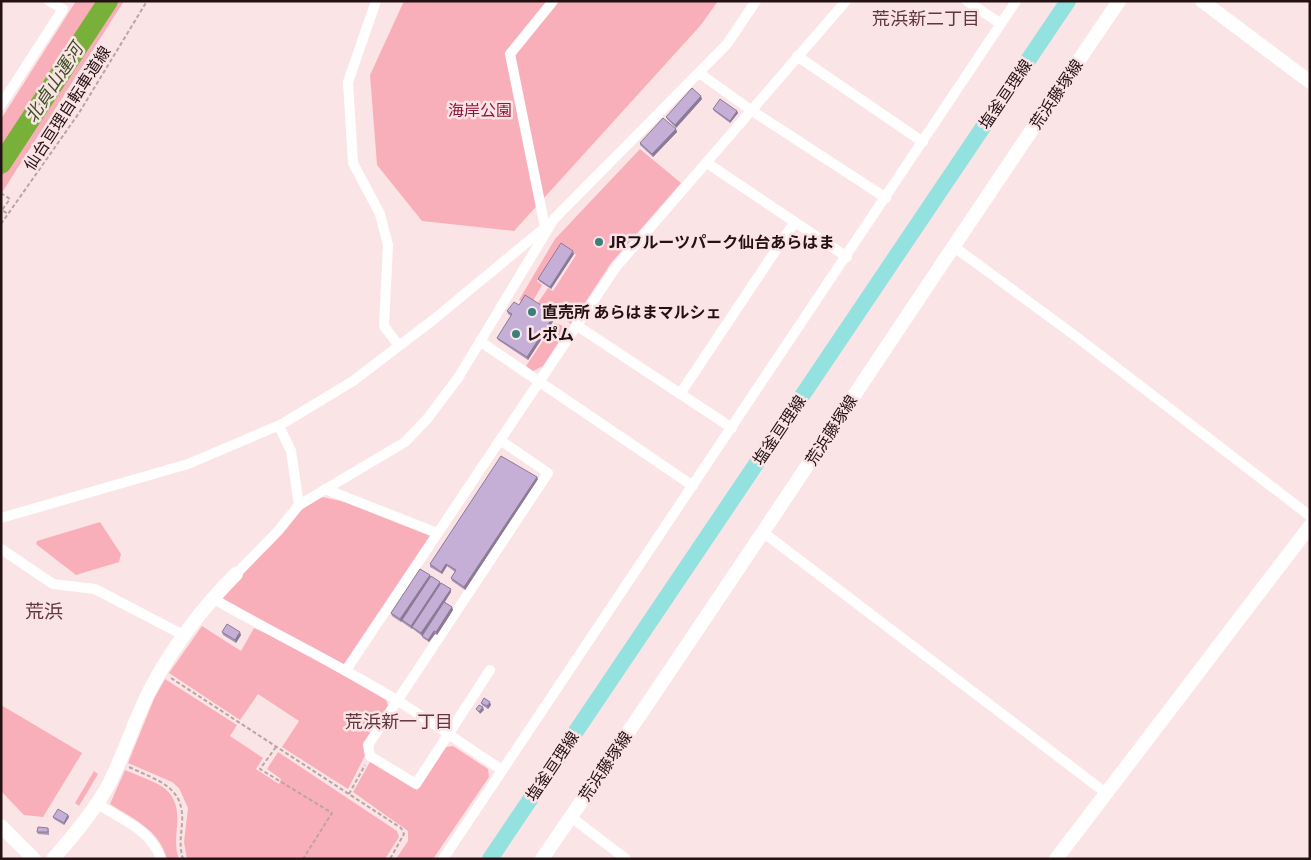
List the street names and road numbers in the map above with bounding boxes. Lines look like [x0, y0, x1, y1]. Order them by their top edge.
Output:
street label: 仙台亘理自転車道線 [20, 43, 115, 174]
street label: 塩釜亘理線 [975, 56, 1036, 133]
street label: 荒浜藤塚線 [1026, 56, 1087, 133]
street label: 塩釜亘理線 [749, 392, 810, 469]
street label: 荒浜藤塚線 [802, 392, 861, 469]
street label: 塩釜亘理線 [522, 728, 583, 805]
street label: 荒浜藤塚線 [575, 728, 636, 805]

